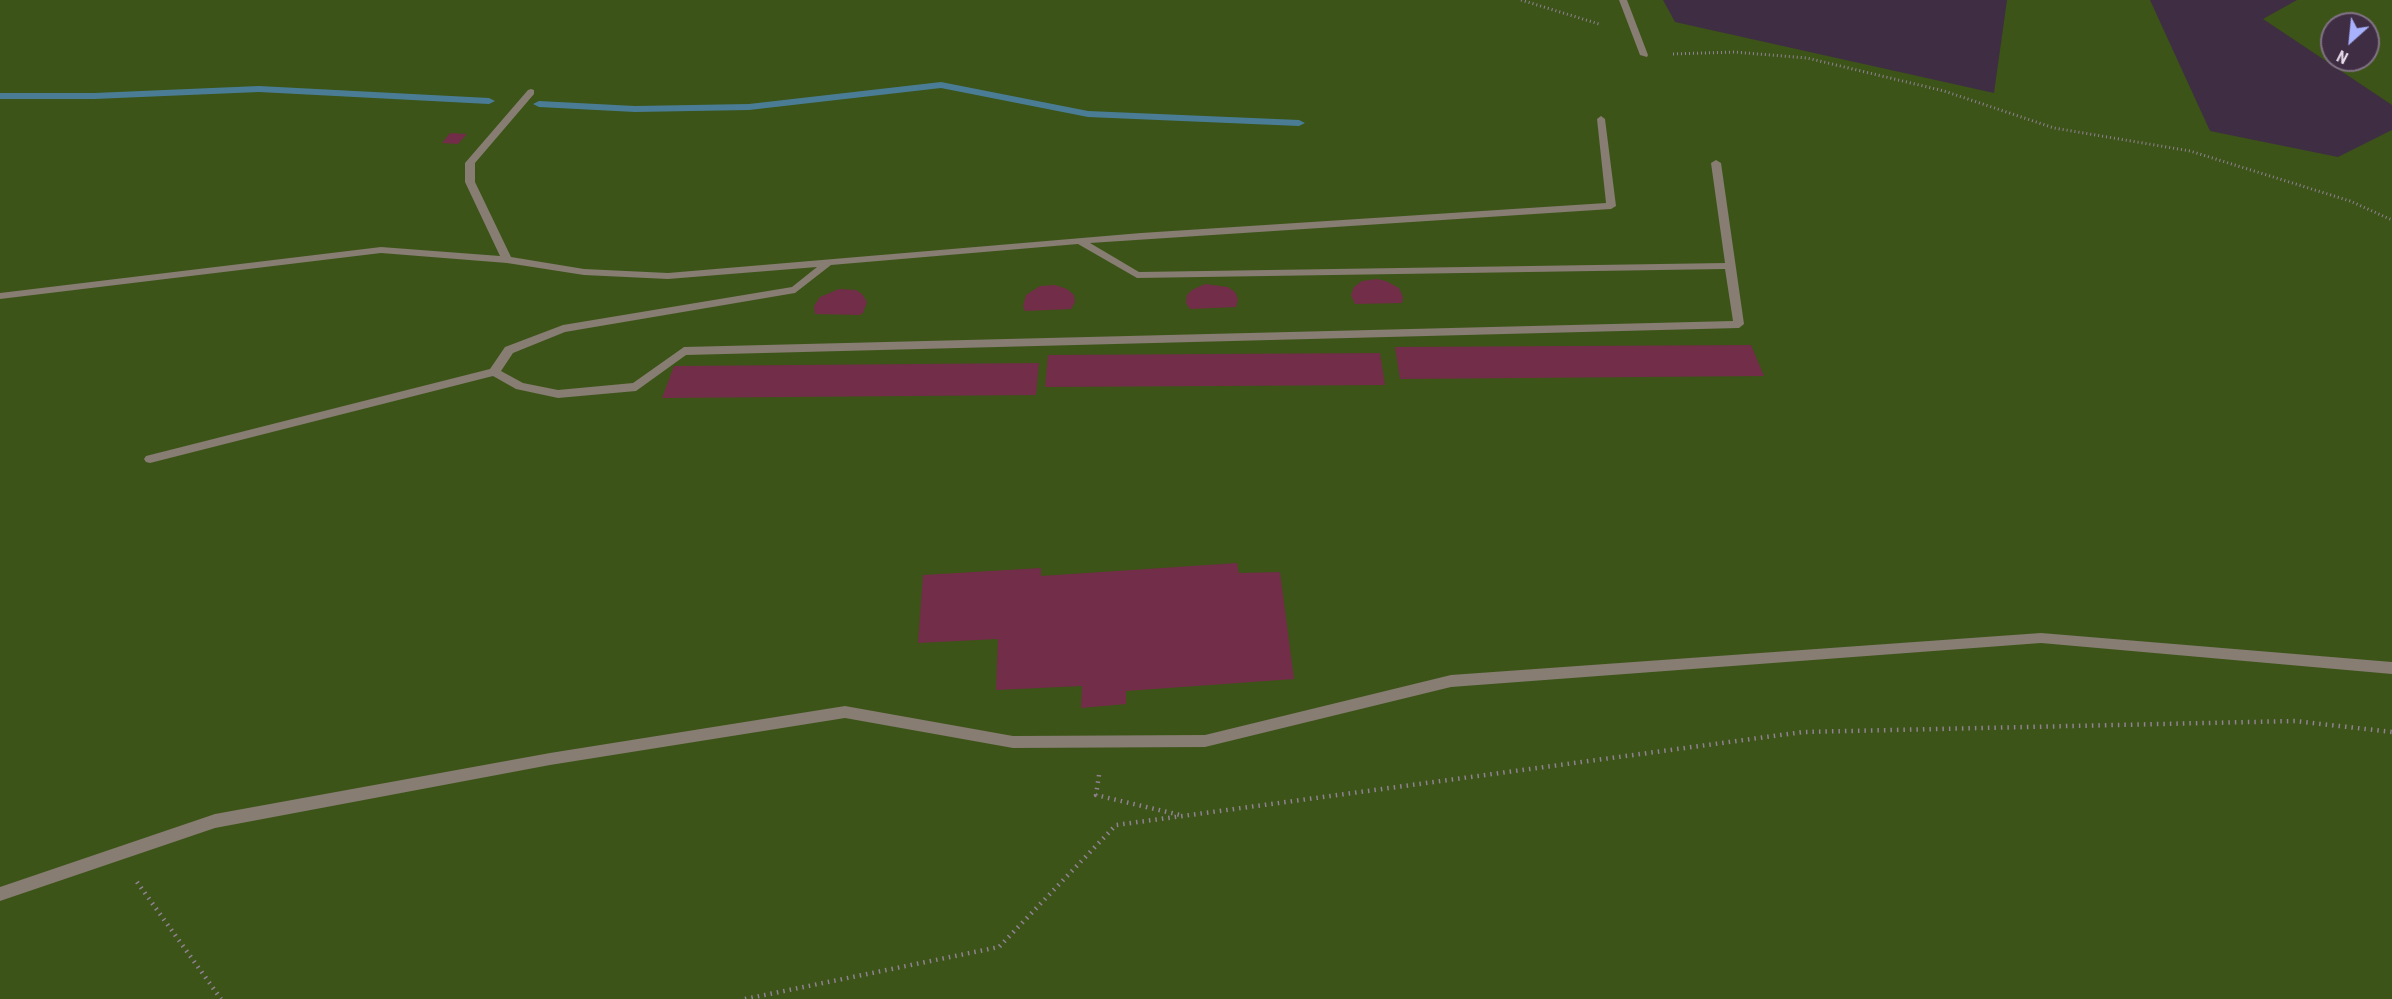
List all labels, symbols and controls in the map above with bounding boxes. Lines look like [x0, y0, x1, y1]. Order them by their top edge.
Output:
north arrow [2320, 12, 2380, 72]
text: N [2334, 46, 2351, 67]

